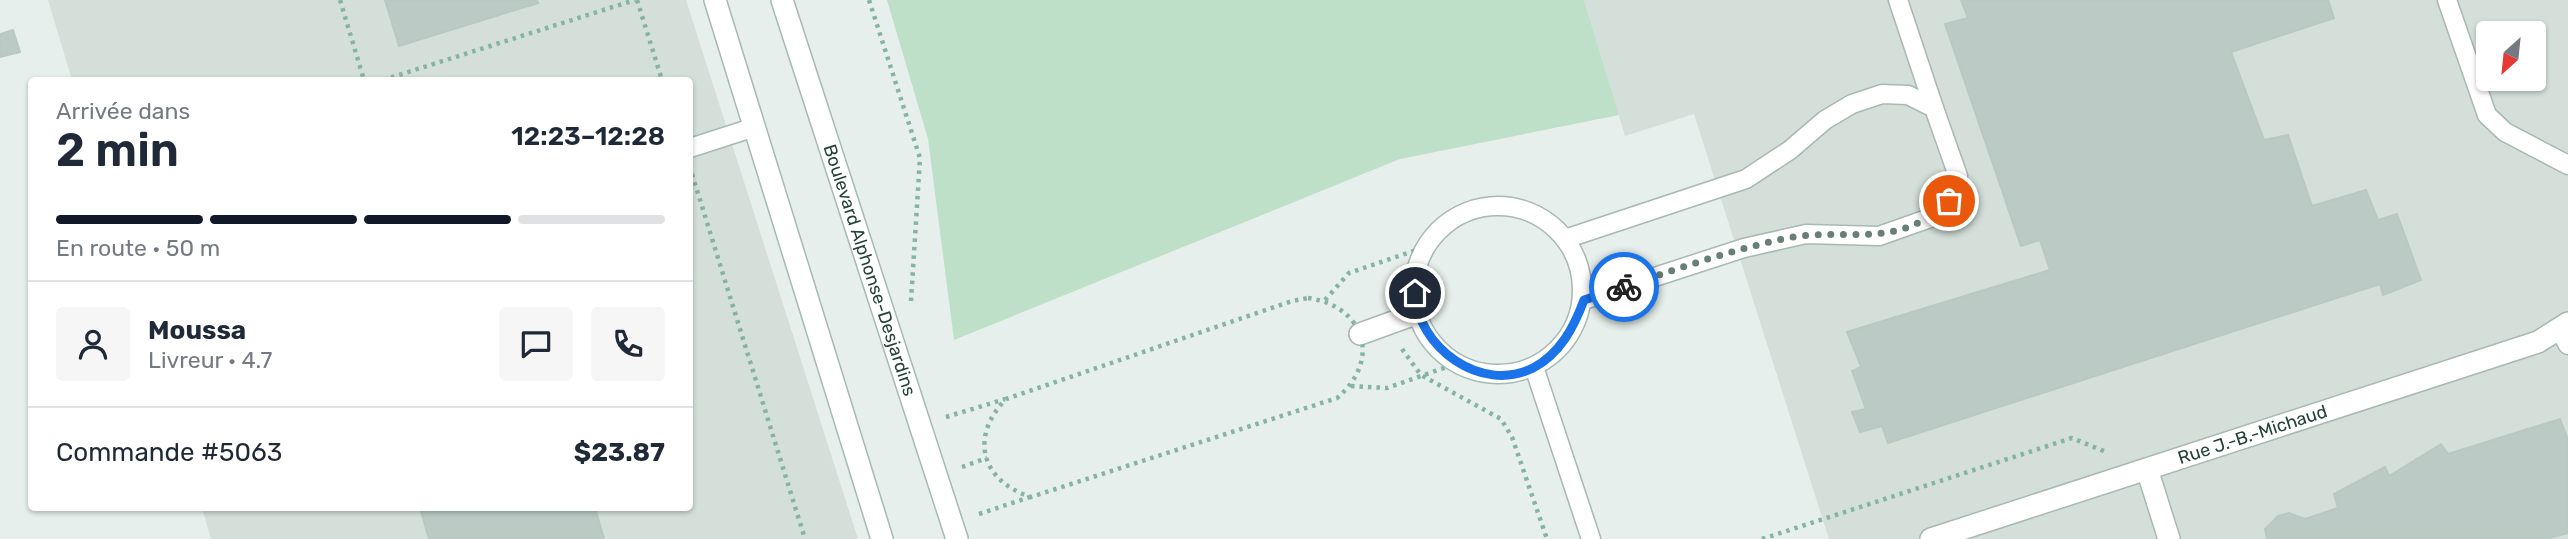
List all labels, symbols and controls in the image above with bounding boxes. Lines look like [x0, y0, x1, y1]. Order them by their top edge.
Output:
north arrow [2476, 21, 2546, 91]
map controls [2476, 21, 2546, 91]
text: Arrivée dans [56, 97, 190, 125]
text: 12:23–12:28 [511, 121, 665, 152]
text: 2 min [56, 123, 179, 178]
street label: Boulevard Alphonse-Desjardins [819, 141, 921, 399]
pin [1919, 171, 1979, 231]
icon: bag [1930, 182, 1968, 220]
text: En route · 50 m [56, 234, 220, 262]
courier [1589, 252, 1659, 322]
pin [1385, 263, 1445, 323]
icon: bike [1605, 268, 1643, 306]
icon: home [1396, 274, 1434, 312]
button: person [56, 307, 130, 381]
button: chat [499, 307, 573, 381]
button: phone [591, 307, 665, 381]
text: Moussa [148, 315, 246, 346]
text: Livreur · 4.7 [148, 346, 272, 374]
street label: Rue J.-B.-Michaud [2175, 400, 2330, 469]
text: Commande #5063 [56, 437, 282, 468]
text: $23.87 [574, 437, 665, 468]

